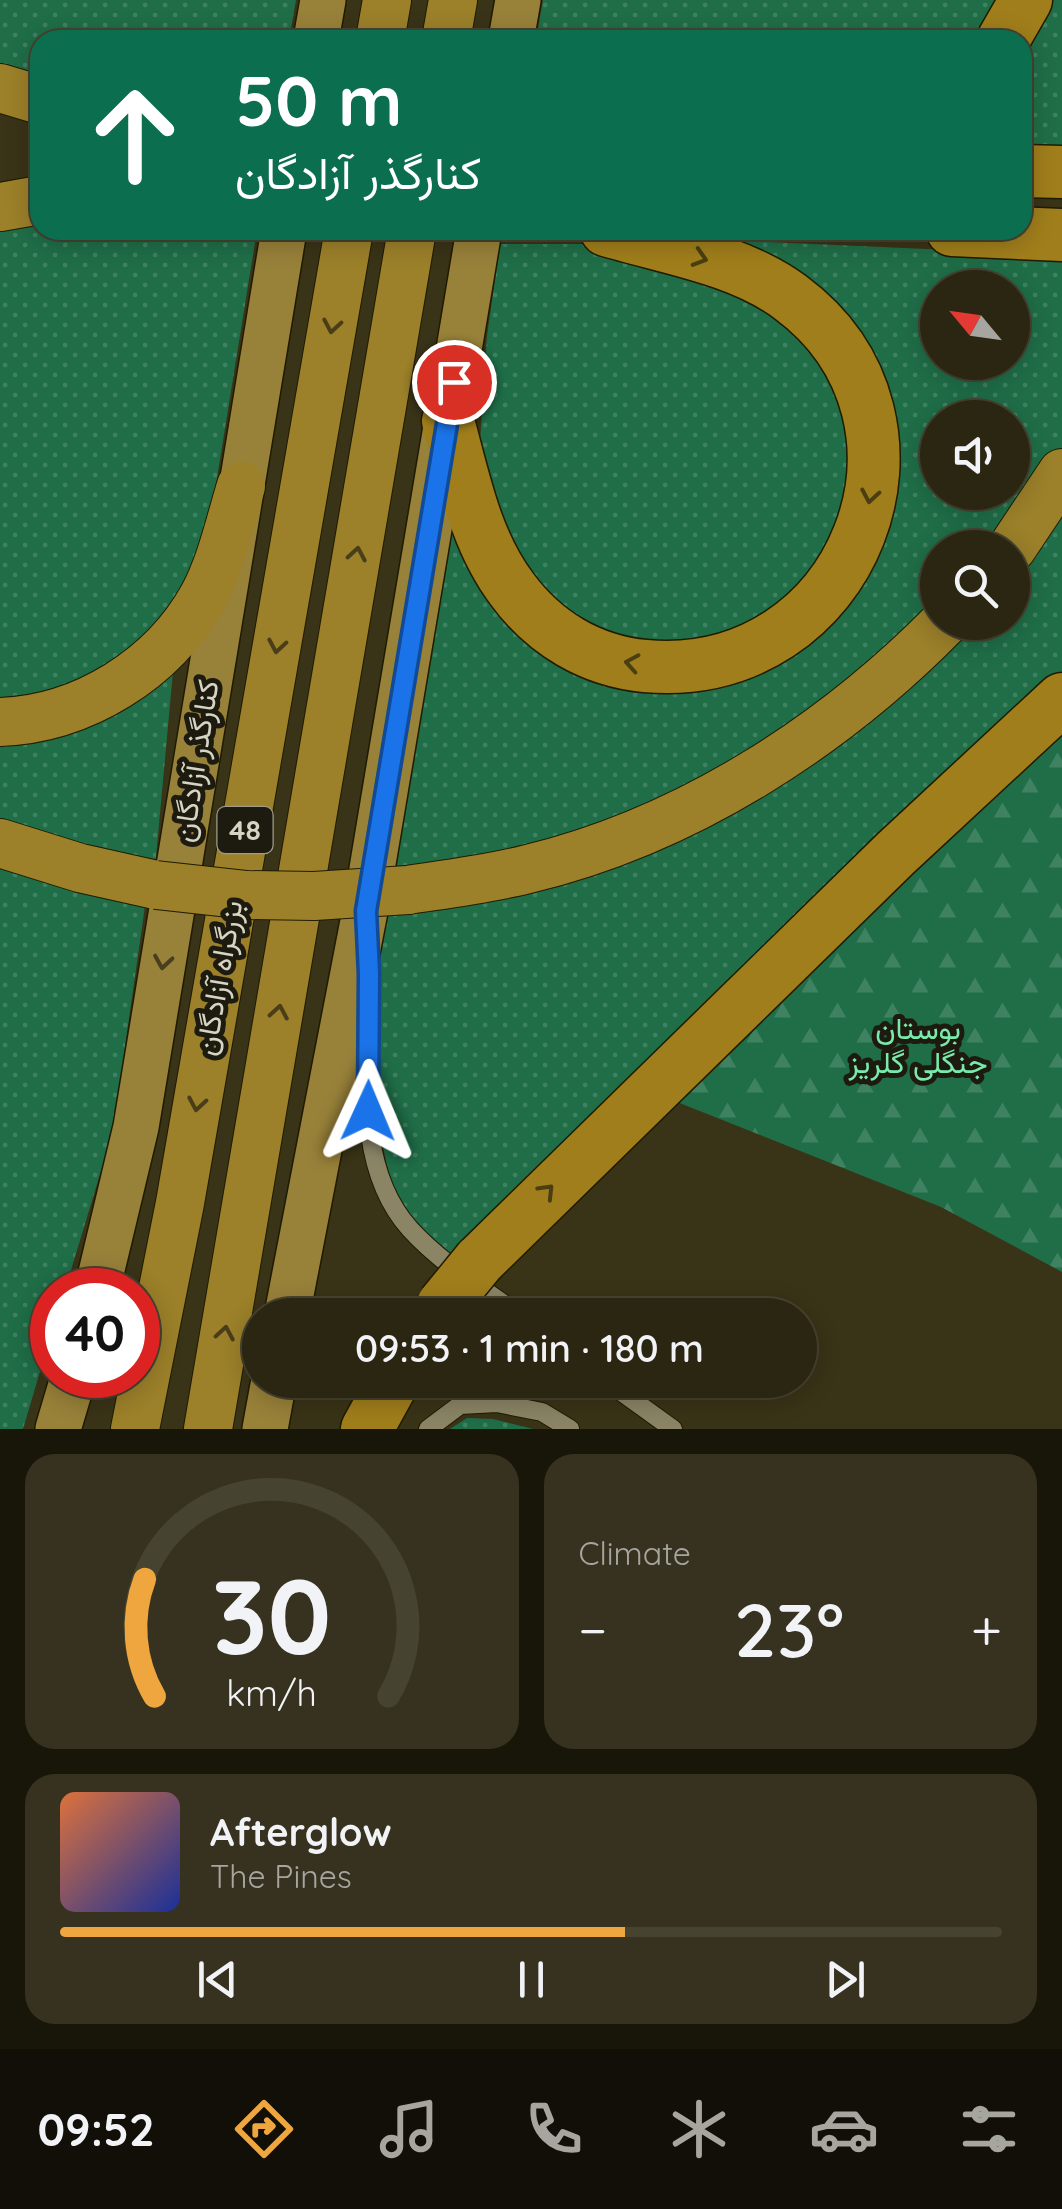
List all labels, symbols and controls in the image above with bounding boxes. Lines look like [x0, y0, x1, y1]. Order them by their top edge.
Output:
text: 50 m [235, 56, 402, 144]
icon: ahead [70, 70, 200, 200]
text: کنارگذر آزادگان [235, 144, 481, 200]
one-way arrow [690, 246, 707, 267]
north arrow [920, 270, 1030, 380]
map controls [920, 270, 1030, 640]
one-way arrow [322, 318, 343, 334]
pin [412, 340, 497, 425]
icon: arrive [427, 355, 482, 410]
button: sound [920, 400, 1030, 510]
one-way arrow [860, 488, 881, 504]
button: search [920, 530, 1030, 640]
one-way arrow [346, 546, 367, 562]
one-way arrow [267, 638, 288, 655]
one-way arrow [624, 653, 640, 674]
street label: کنارگذر آزادگان [163, 677, 227, 845]
road number: 48 [218, 807, 272, 853]
street label: بزرگراه آزادگان [186, 897, 250, 1058]
one-way arrow [154, 954, 175, 971]
one-way arrow [267, 1004, 288, 1021]
park label: بوستان جنگلی گلریز [847, 1009, 988, 1081]
position arrow [316, 1059, 420, 1163]
one-way arrow [187, 1096, 208, 1113]
one-way arrow [536, 1185, 554, 1203]
speed limit sign: 40 [30, 1268, 160, 1398]
text: 09:53 · 1 min · 180 m [355, 1324, 704, 1372]
one-way arrow [214, 1325, 235, 1341]
text: Climate [579, 1533, 691, 1573]
text: 30 [212, 1550, 332, 1680]
text: 23° [734, 1582, 844, 1676]
text: − [579, 1595, 607, 1664]
text: + [971, 1595, 1002, 1664]
text: km/h [226, 1670, 317, 1715]
text: Afterglow [210, 1808, 392, 1856]
text: The Pines [210, 1856, 352, 1896]
icon: previous [190, 1952, 245, 2007]
icon: pause [504, 1952, 559, 2007]
icon: next [818, 1952, 873, 2007]
icon: directions [229, 2094, 299, 2164]
icon: music [374, 2094, 444, 2164]
icon: phone [519, 2094, 589, 2164]
icon: climate [664, 2094, 734, 2164]
icon: car [809, 2094, 879, 2164]
icon: filters [954, 2094, 1024, 2164]
text: 09:52 [37, 2101, 155, 2157]

